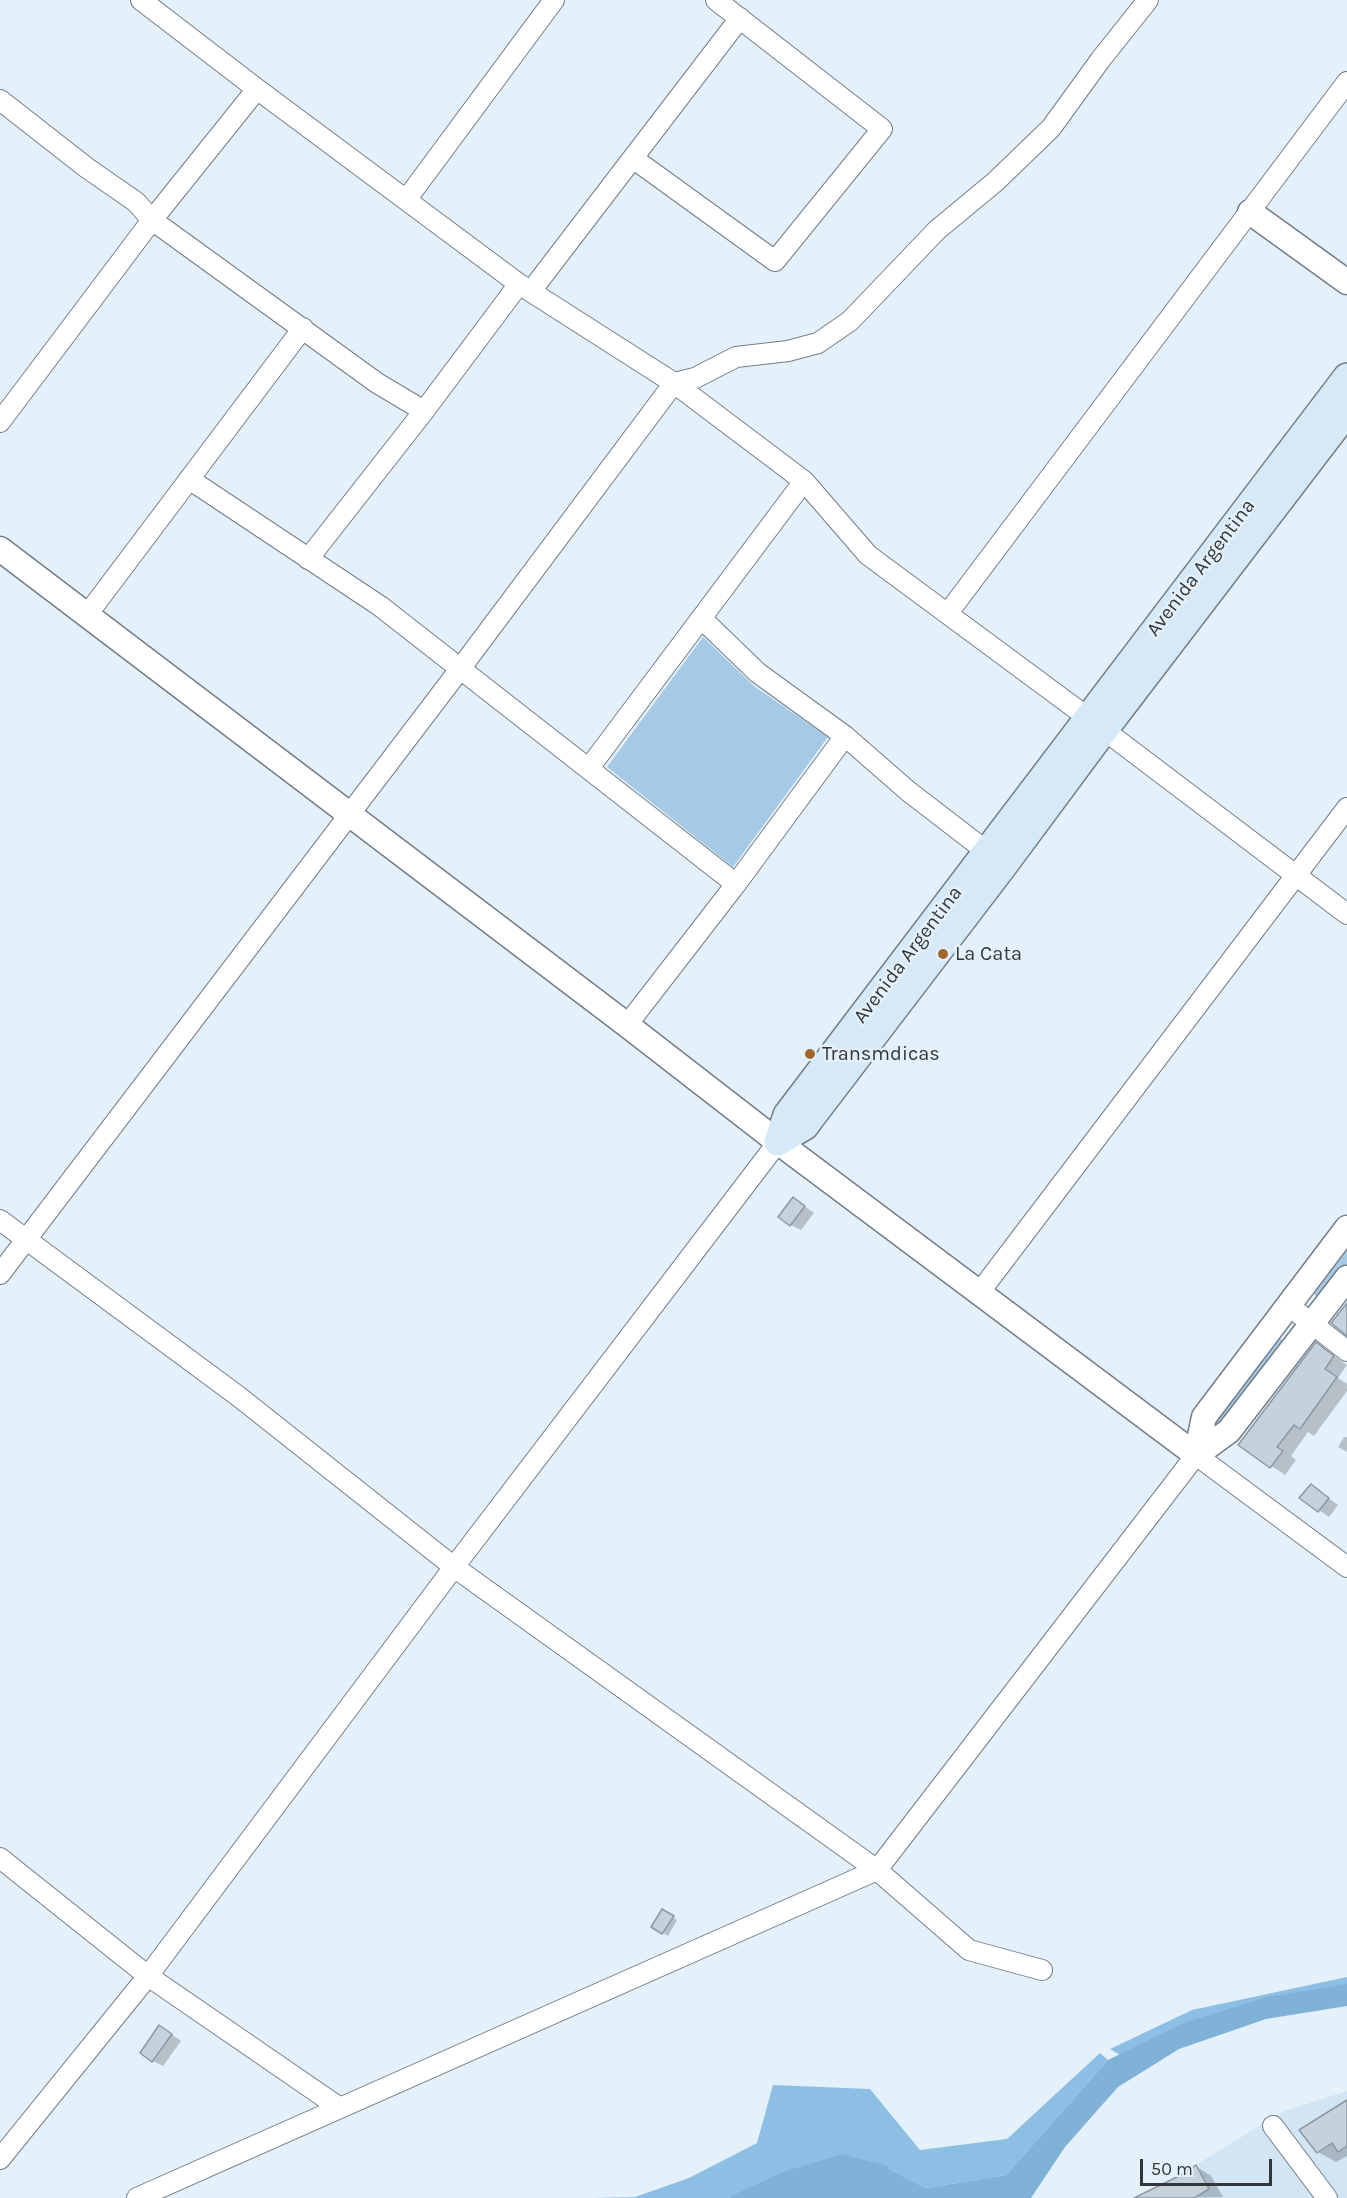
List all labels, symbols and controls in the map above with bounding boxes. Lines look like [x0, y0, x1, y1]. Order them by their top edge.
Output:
street label: Avenida Argentina [1142, 495, 1260, 641]
street label: Avenida Argentina [849, 882, 967, 1028]
place label: La Cata [955, 942, 1022, 966]
marker: La Cata [936, 947, 950, 961]
place label: Transmdicas [822, 1042, 940, 1066]
marker: Transmdicas [803, 1047, 817, 1061]
scale bar [1143, 2147, 1275, 2185]
text: 50 m [1151, 2158, 1193, 2180]

